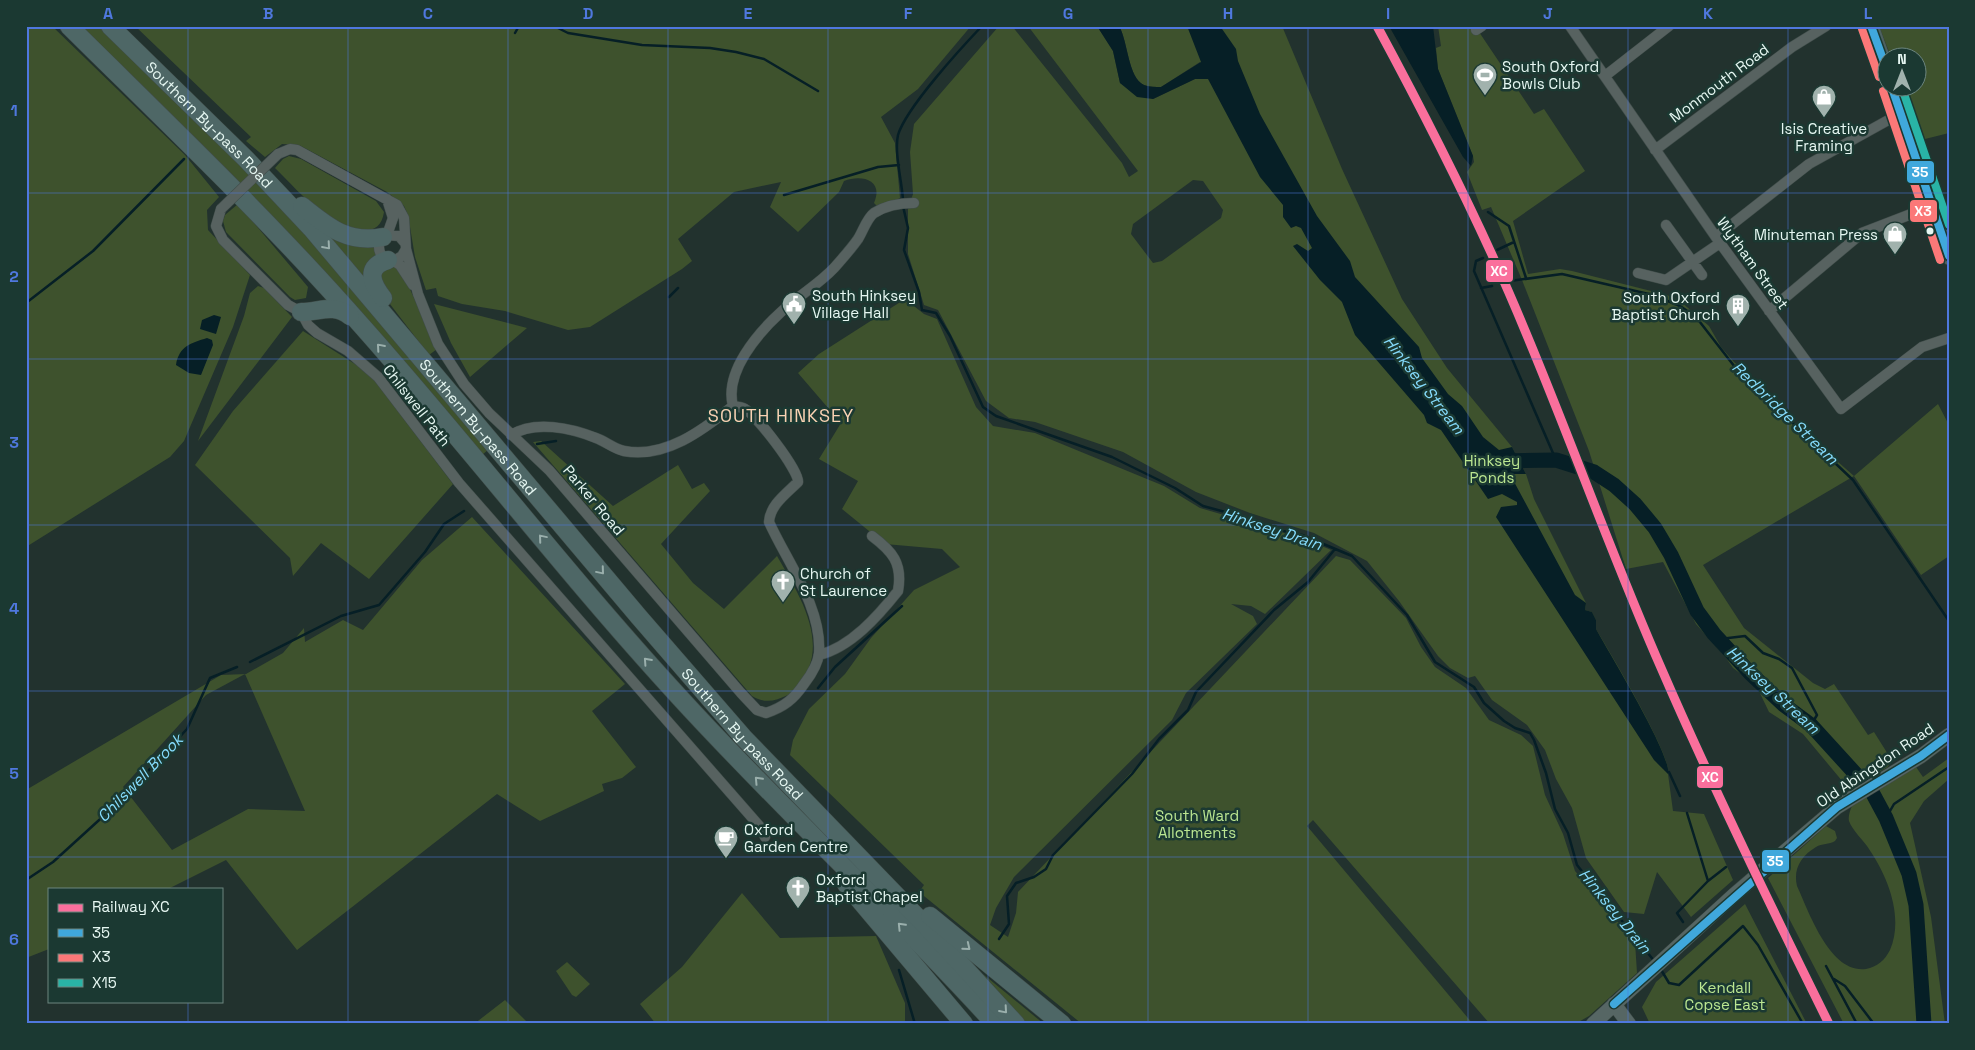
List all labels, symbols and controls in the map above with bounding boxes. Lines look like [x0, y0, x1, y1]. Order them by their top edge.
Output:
text: A [103, 3, 113, 24]
text: B [263, 3, 273, 24]
text: C [423, 3, 433, 24]
text: D [583, 3, 593, 24]
text: E [744, 3, 753, 24]
text: F [904, 3, 913, 24]
text: G [1063, 3, 1073, 24]
text: H [1223, 3, 1233, 24]
text: I [1386, 3, 1390, 24]
text: J [1543, 3, 1553, 24]
text: K [1703, 3, 1713, 24]
text: L [1864, 3, 1873, 24]
street label: Monmouth Road [1666, 39, 1772, 127]
north arrow [1878, 48, 1928, 98]
text: N [1897, 50, 1907, 68]
street label: Southern By-pass Road [142, 57, 277, 192]
place label: South Oxford Bowls Club [1502, 57, 1599, 93]
sports icon: South Oxford Bowls Club [1472, 62, 1498, 96]
shop icon: Isis Creative Framing [1811, 84, 1837, 118]
text: 1 [10, 100, 18, 121]
place label: Isis Creative Framing [1781, 119, 1867, 155]
line badge: 35 [1906, 160, 1935, 184]
text: 35 [1912, 163, 1928, 181]
line badge: X3 [1909, 199, 1938, 223]
text: X3 [1914, 202, 1932, 220]
street label: Wytham Street [1713, 213, 1793, 313]
shop icon: Minuteman Press [1882, 221, 1908, 255]
place label: Minuteman Press [1754, 225, 1878, 244]
unlabelled marker [1925, 226, 1935, 236]
one-way arrow [321, 241, 330, 250]
line badge: XC [1485, 259, 1514, 283]
text: XC [1490, 262, 1508, 280]
text: 2 [9, 266, 19, 287]
place label: South Hinksey Village Hall [812, 286, 916, 322]
place label: South Oxford Baptist Church [1612, 288, 1720, 324]
public building icon: South Hinksey Village Hall [781, 291, 807, 325]
building icon: South Oxford Baptist Church [1725, 293, 1751, 327]
water label: Hinksey Stream [1379, 331, 1470, 440]
one-way arrow [377, 343, 386, 352]
street label: Southern By-pass Road [416, 355, 541, 499]
water label: Redbridge Stream [1727, 357, 1843, 470]
street label: Chilswell Path [379, 360, 455, 450]
district label: SOUTH HINKSEY [708, 404, 854, 427]
text: 3 [9, 432, 19, 453]
park label: Hinksey Ponds [1464, 451, 1520, 487]
street label: Parker Road [559, 461, 629, 539]
water label: Hinksey Drain [1219, 503, 1326, 555]
one-way arrow [538, 534, 547, 543]
place label: Church of St Laurence [800, 564, 887, 600]
one-way arrow [595, 566, 604, 575]
church icon: Church of St Laurence [770, 569, 796, 603]
text: 4 [9, 598, 19, 619]
water label: Hinksey Stream [1722, 641, 1825, 739]
one-way arrow [644, 658, 653, 667]
street label: Southern By-pass Road [678, 664, 808, 804]
street label: Old Abingdon Road [1813, 719, 1937, 811]
water label: Chilswell Brook [92, 728, 189, 827]
text: 5 [9, 763, 19, 784]
line badge: XC [1696, 765, 1724, 789]
text: XC [1701, 768, 1719, 786]
one-way arrow [755, 776, 764, 785]
park label: South Ward Allotments [1155, 806, 1239, 842]
place label: Oxford Garden Centre [744, 820, 848, 856]
cafe icon: Oxford Garden Centre [713, 825, 739, 859]
line badge: 35 [1761, 849, 1790, 873]
text: 35 [1767, 852, 1783, 870]
water label: Hinksey Drain [1574, 864, 1657, 959]
place label: Oxford Baptist Chapel [816, 870, 923, 906]
church icon: Oxford Baptist Chapel [785, 875, 811, 909]
legend [48, 888, 222, 1002]
text: Railway XC [92, 897, 170, 916]
one-way arrow [898, 922, 907, 931]
text: 35 [92, 923, 110, 942]
text: 6 [9, 929, 19, 950]
one-way arrow [961, 942, 970, 950]
text: X3 [92, 947, 111, 966]
text: X15 [92, 973, 117, 992]
park label: Kendall Copse East [1685, 978, 1766, 1014]
one-way arrow [998, 1004, 1007, 1013]

